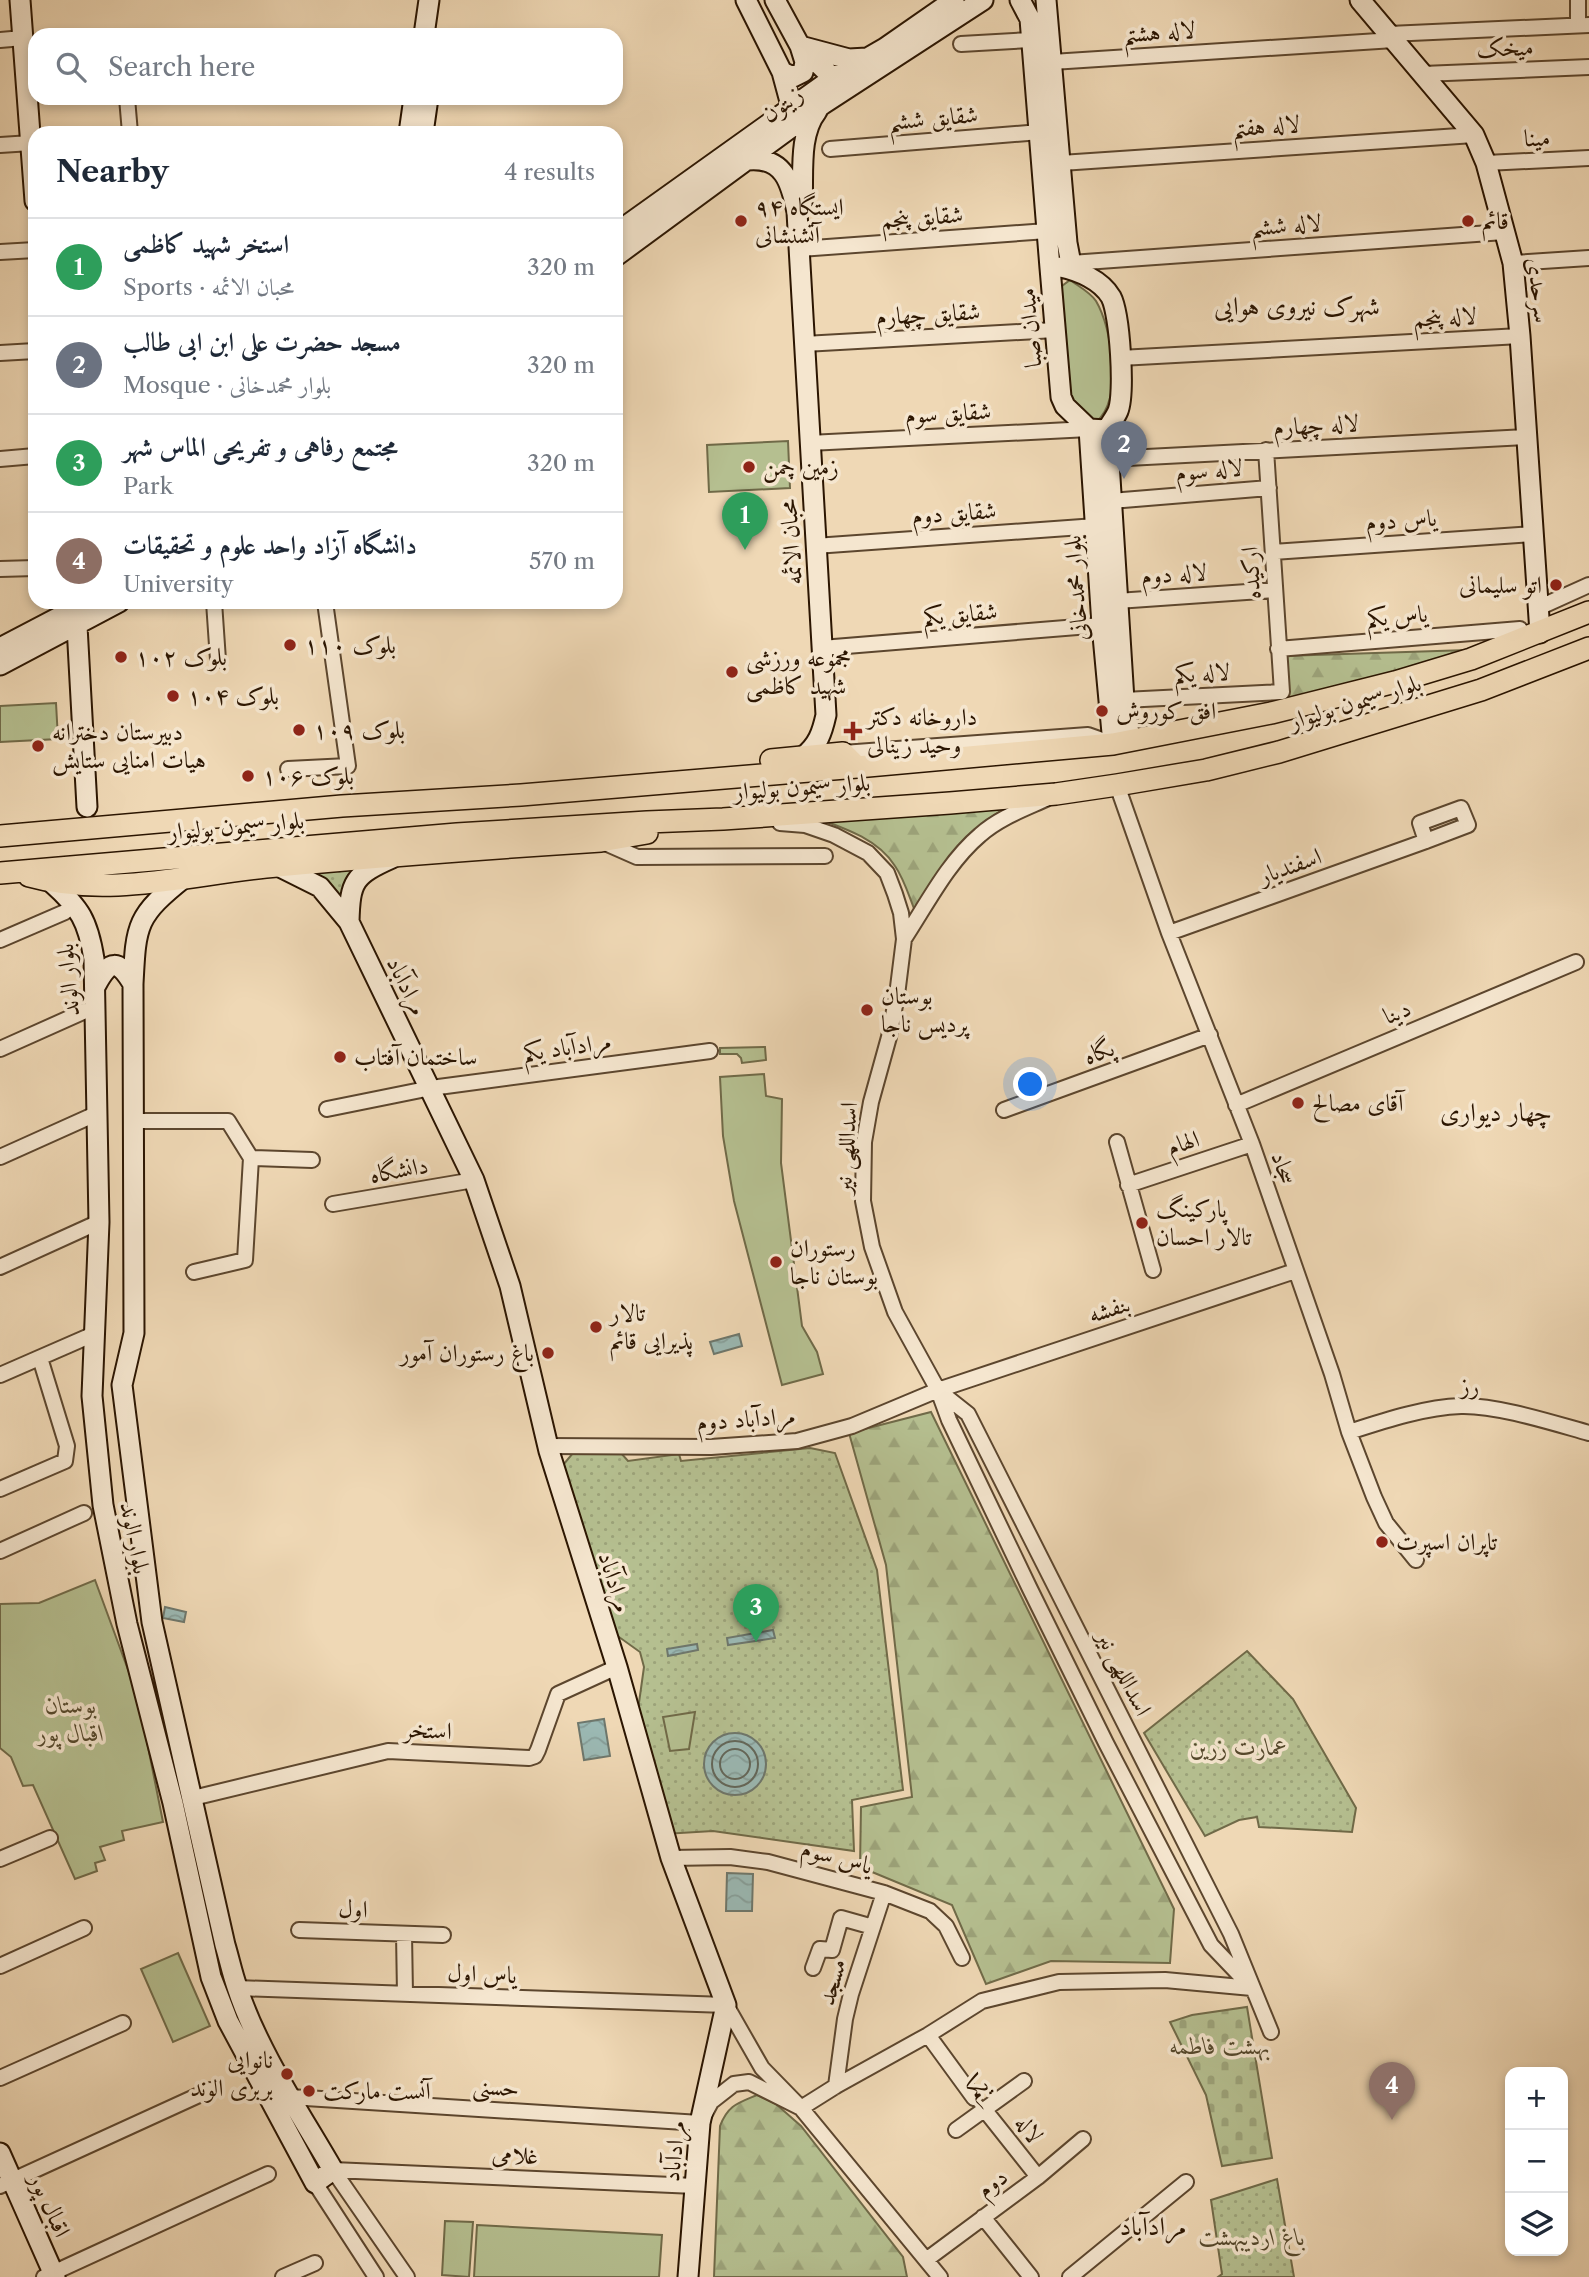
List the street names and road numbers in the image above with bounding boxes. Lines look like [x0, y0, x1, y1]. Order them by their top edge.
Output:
street label: لاله هشتم [1122, 14, 1197, 58]
street label: میخک [1476, 32, 1534, 63]
street label: زیتون [755, 79, 809, 129]
street label: شقایق ششم [887, 99, 980, 146]
street label: لاله هفتم [1231, 109, 1302, 152]
street label: مینا [1523, 123, 1551, 152]
street label: شقایق پنجم [880, 199, 965, 242]
street label: لاله ششم [1249, 208, 1323, 251]
street label: سرحدی [1519, 256, 1558, 325]
street label: میدان صبا [1012, 287, 1047, 369]
street label: شقایق چهارم [875, 296, 981, 338]
street label: لاله پنجم [1412, 300, 1478, 341]
street label: شقایق سوم [904, 396, 992, 436]
street label: لاله چهارم [1272, 408, 1360, 448]
street label: لاله سوم [1174, 452, 1245, 494]
street label: شقایق دوم [911, 495, 998, 537]
street label: محبان الائمه [773, 498, 808, 586]
street label: یاس دوم [1364, 502, 1440, 543]
street label: بلوار محمدخانی [1057, 534, 1095, 642]
street label: ارکیده [1235, 546, 1266, 600]
street label: لاله دوم [1140, 557, 1208, 597]
street label: شقایق یکم [921, 596, 999, 639]
street label: یاس یکم [1365, 598, 1431, 641]
street label: لاله یکم [1173, 657, 1231, 696]
street label: بلوار سیمون بولیوار [1283, 668, 1425, 737]
street label: بلوار سیمون بولیوار [731, 767, 871, 807]
street label: بلوار سیمون بولیوار [165, 805, 305, 847]
street label: اسفندیار [1253, 841, 1326, 892]
street label: بلوار الوند [50, 942, 86, 1018]
street label: مرادآباد [378, 952, 434, 1021]
street label: دینا [1379, 993, 1415, 1031]
street label: مرادآباد یکم [521, 1026, 614, 1075]
street label: پگاه [1079, 1032, 1121, 1073]
street label: اسداللهی نیر [828, 1101, 866, 1198]
street label: الهام [1163, 1124, 1205, 1168]
street label: سجاد [1265, 1147, 1304, 1188]
street label: دانشگاه [367, 1150, 431, 1189]
street label: بنفشه [1085, 1288, 1133, 1329]
street label: رز [1458, 1371, 1480, 1400]
street label: مرادآباد دوم [695, 1401, 797, 1443]
street label: بلوار الوند [113, 1499, 157, 1577]
street label: مرادآباد [590, 1548, 638, 1616]
street label: اسداللهی نیر [1087, 1623, 1158, 1722]
street label: استخر [400, 1714, 453, 1746]
street label: یاس سوم [796, 1833, 878, 1887]
street label: اول [338, 1893, 368, 1924]
street label: مسجد [811, 1955, 852, 2008]
street label: یاس اول [447, 1958, 519, 1990]
street label: یکم [960, 2068, 1000, 2111]
street label: حسنی [471, 2070, 520, 2106]
street label: لاله [1009, 2109, 1050, 2149]
street label: مرادآباد [656, 2119, 694, 2183]
street label: غلامی [491, 2139, 539, 2170]
street label: دوم [970, 2162, 1017, 2209]
street label: اقبال پور [20, 2166, 77, 2242]

